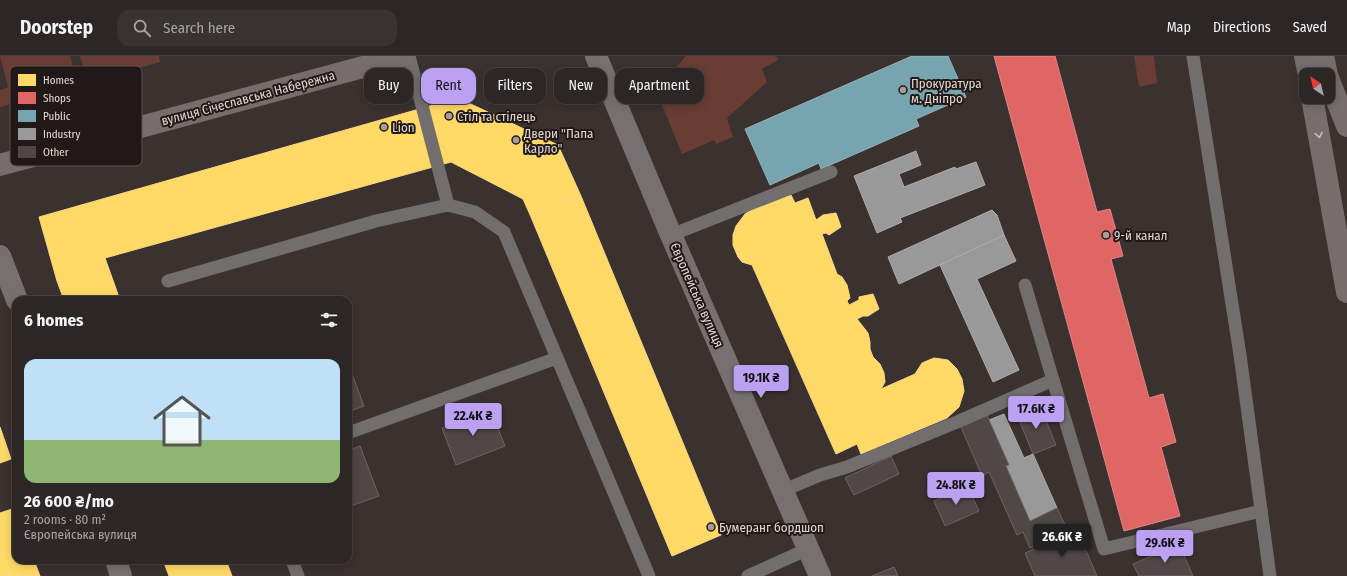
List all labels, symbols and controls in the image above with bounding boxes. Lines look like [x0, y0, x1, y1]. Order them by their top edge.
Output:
search box [117, 10, 397, 46]
text: Doorstep [20, 16, 93, 39]
icon: search [131, 17, 153, 39]
text: Search here [163, 19, 235, 37]
text: Map [1167, 19, 1191, 36]
text: Directions [1213, 19, 1271, 36]
text: Saved [1293, 19, 1327, 36]
legend [10, 66, 142, 166]
street label: вулиця Січеславська Набережна [160, 68, 336, 128]
chip: Buy [364, 68, 413, 104]
chip: Rent [421, 68, 476, 104]
chip: Filters [484, 68, 546, 104]
chip: New [554, 68, 607, 104]
chip: Apartment [615, 68, 704, 104]
north arrow [1299, 68, 1335, 104]
map controls [1299, 68, 1335, 104]
text: Homes [43, 74, 74, 87]
place label: Прокуратура м. Дніпро [911, 76, 982, 106]
marker: Прокуратура м. Дніпро [898, 85, 908, 95]
text: Shops [43, 92, 71, 105]
place label: Стіл та стілець [457, 109, 536, 124]
text: Public [43, 110, 71, 123]
marker: Стіл та стілець [444, 111, 454, 121]
place label: Lion [392, 120, 415, 135]
marker: Lion [379, 122, 389, 132]
place label: Двери "Папа Карло" [523, 126, 593, 156]
text: Industry [43, 128, 80, 141]
one-way arrow [1314, 132, 1323, 139]
marker: Двери "Папа Карло" [511, 135, 521, 145]
text: Other [43, 146, 69, 159]
place label: 9-й канал [1114, 228, 1167, 243]
marker: 9-й канал [1101, 230, 1111, 240]
street label: Європейська вулиця [667, 240, 727, 350]
icon: filters [318, 309, 340, 331]
text: 6 homes [24, 310, 83, 331]
pin: 19.1K ₴ [724, 365, 798, 399]
text: 19.1K ₴ [743, 370, 779, 385]
icon: home [146, 385, 218, 457]
pin: 17.6K ₴ [999, 396, 1073, 430]
text: 17.6K ₴ [1017, 401, 1055, 416]
pin: 22.4K ₴ [436, 403, 510, 437]
text: 22.4K ₴ [454, 408, 492, 423]
pin: 24.8K ₴ [919, 472, 993, 506]
text: 24.8K ₴ [936, 477, 976, 492]
text: 26 600 ₴/mo [24, 491, 114, 512]
text: 2 rooms · 80 m² [24, 512, 106, 527]
place label: Бумеранг бордшоп [719, 520, 824, 535]
marker: Бумеранг бордшоп [706, 522, 716, 532]
pin: 26.6K ₴ [1025, 524, 1099, 558]
text: Європейська вулиця [24, 527, 137, 542]
text: 26.6K ₴ [1042, 529, 1082, 544]
pin: 29.6K ₴ [1128, 530, 1202, 564]
text: 29.6K ₴ [1145, 535, 1185, 550]

